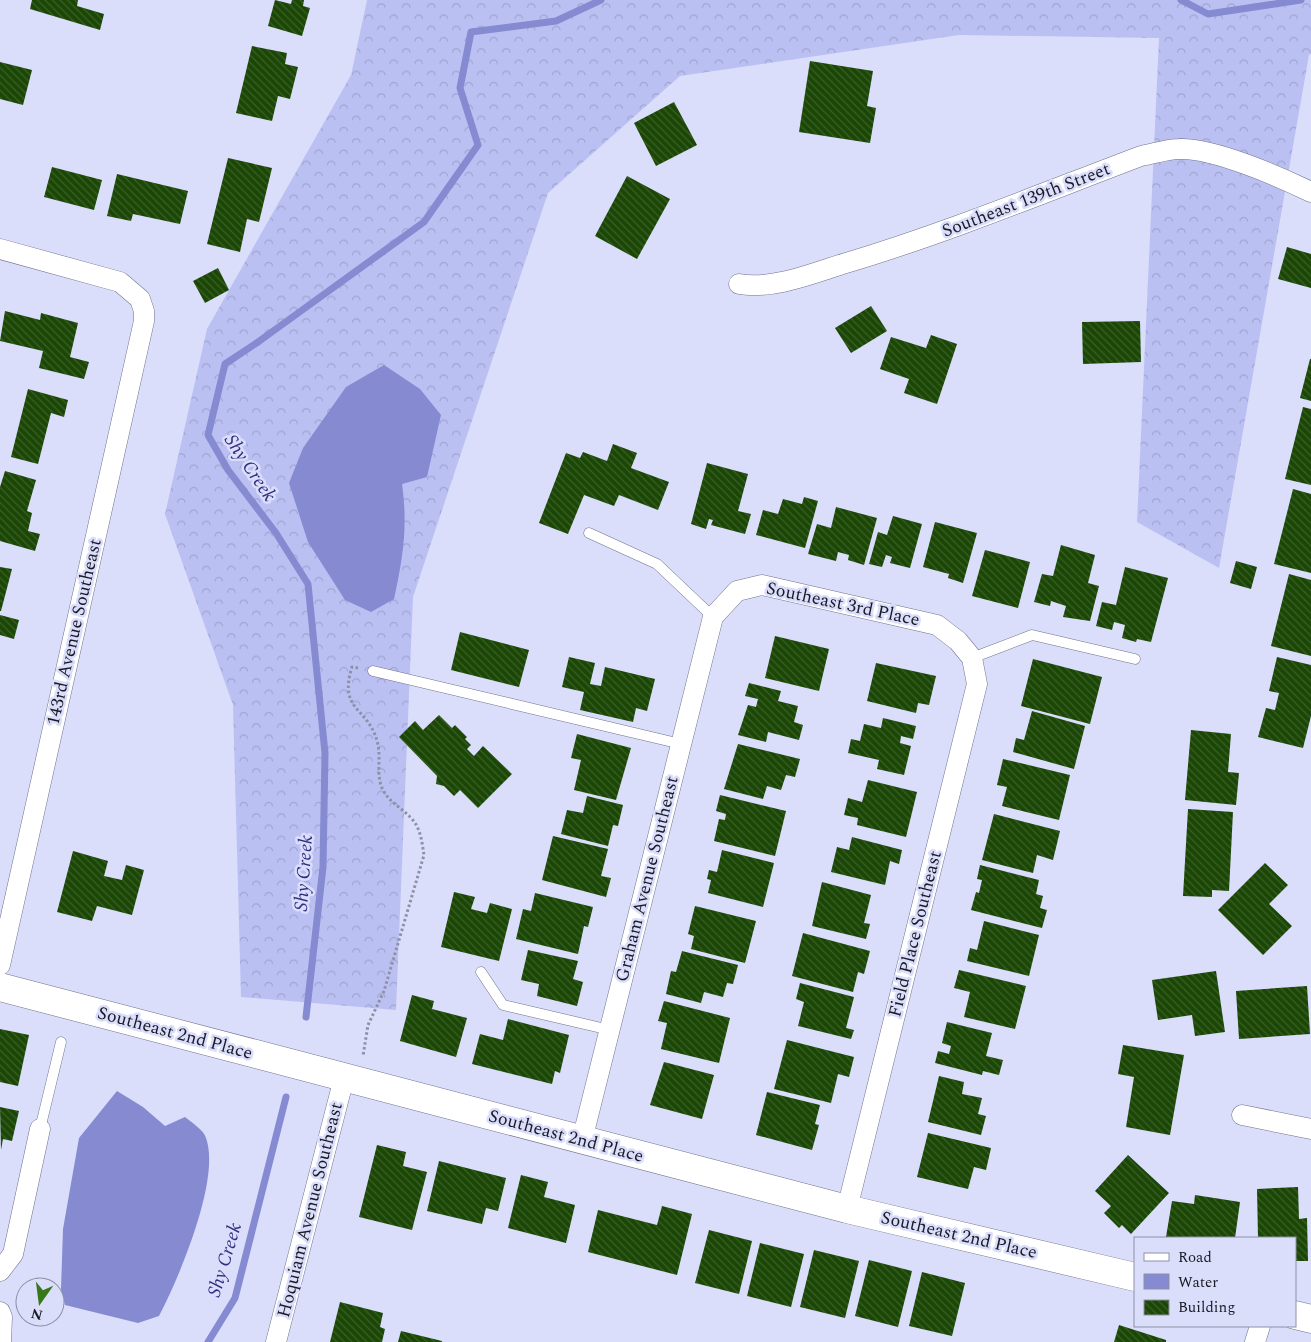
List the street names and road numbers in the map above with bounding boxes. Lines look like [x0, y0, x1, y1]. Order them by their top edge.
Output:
street label: Southeast 139th Street [938, 155, 1114, 245]
street label: 143rd Avenue Southeast [39, 536, 109, 728]
street label: Southeast 3rd Place [764, 575, 922, 633]
street label: Graham Avenue Southeast [608, 773, 686, 985]
street label: Field Place Southeast [881, 848, 949, 1020]
street label: Southeast 2nd Place [94, 999, 256, 1067]
street label: Hoquiam Avenue Southeast [270, 1100, 350, 1320]
street label: Southeast 2nd Place [485, 1102, 647, 1170]
street label: Southeast 2nd Place [878, 1204, 1040, 1266]

